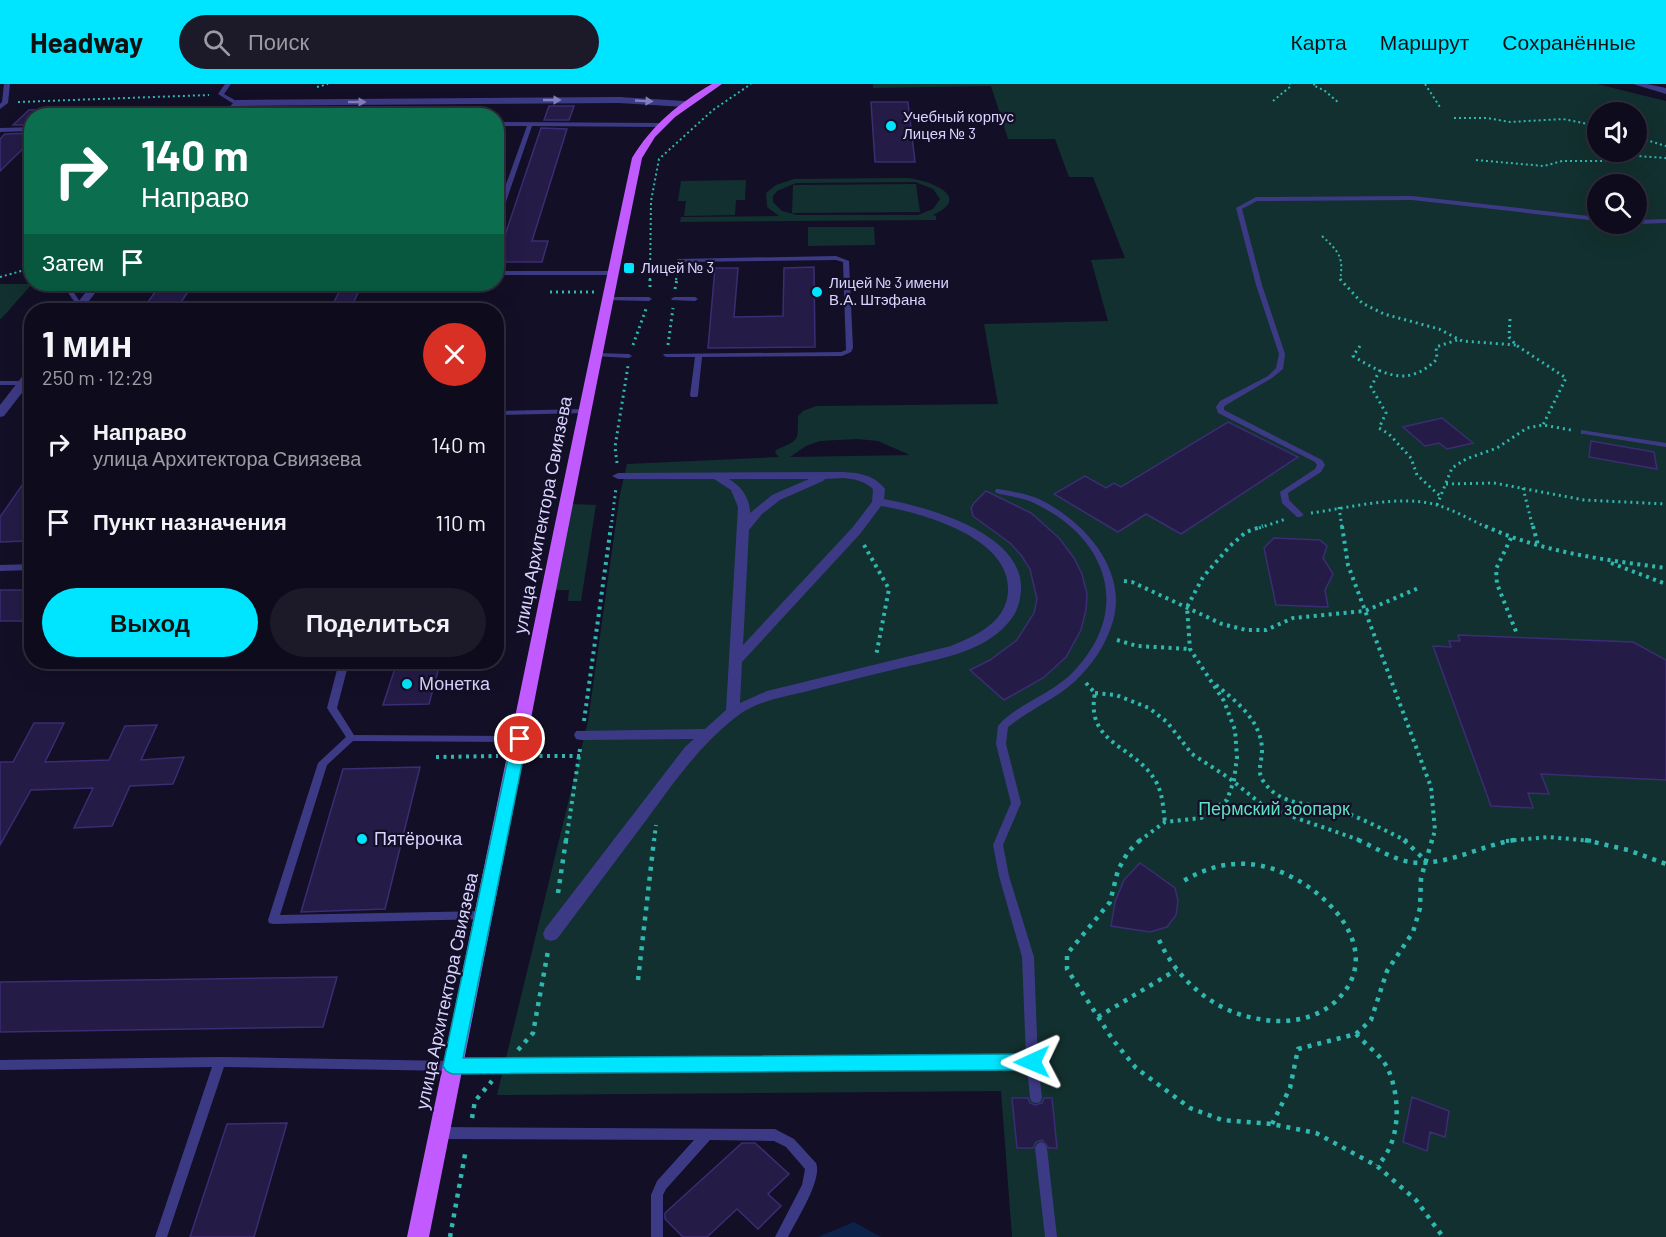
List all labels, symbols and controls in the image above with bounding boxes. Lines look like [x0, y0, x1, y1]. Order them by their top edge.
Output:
search box [179, 15, 599, 69]
text: Headway [30, 25, 143, 59]
icon: search [200, 26, 233, 59]
text: Поиск [248, 28, 309, 54]
text: Карта [1291, 29, 1347, 54]
text: Маршрут [1380, 29, 1469, 54]
text: Сохранённые [1502, 29, 1636, 54]
one-way arrow [543, 95, 562, 105]
one-way arrow [348, 97, 367, 107]
one-way arrow [635, 97, 654, 106]
map controls [1587, 102, 1647, 234]
button: sound [1587, 102, 1647, 162]
place label: Учебный корпус Лицея № 3 [903, 107, 1014, 142]
marker: Учебный корпус Лицея № 3 [884, 119, 898, 133]
text: 140 m [141, 129, 249, 179]
icon: right [42, 132, 120, 210]
button: search [1587, 174, 1647, 234]
text: Направо [141, 180, 249, 212]
icon: arrive [116, 246, 149, 279]
text: Затем [42, 249, 104, 275]
place label: Лицей № 3 [641, 258, 714, 276]
marker: Лицей № 3 [622, 261, 636, 275]
place label: Лицей № 3 имени В.А. Штэфана [829, 273, 949, 308]
marker: Лицей № 3 имени В.А. Штэфана [810, 285, 824, 299]
text: 1 мин [42, 321, 132, 364]
button: close [423, 323, 486, 386]
text: 250 m · 12:29 [42, 365, 153, 389]
street label: улица Архитектора Свиязева [508, 393, 576, 635]
text: Направо [93, 418, 187, 444]
icon: right [42, 428, 75, 461]
text: 140 m [431, 431, 486, 457]
text: улица Архитектора Свиязева [93, 446, 361, 470]
icon: arrive [42, 506, 75, 539]
text: Пункт назначения [93, 508, 287, 534]
text: 110 m [436, 509, 486, 535]
button: Выход [42, 588, 258, 657]
button: Поделиться [270, 588, 486, 657]
place label: Монетка [419, 672, 491, 694]
marker: Монетка [400, 677, 414, 691]
pin [494, 713, 545, 764]
icon: arrive [503, 722, 536, 755]
park label: Пермский зоопарк [1198, 797, 1350, 819]
place label: Пятёрочка [374, 827, 463, 849]
marker: Пятёрочка [355, 832, 369, 846]
street label: улица Архитектора Свиязева [410, 869, 482, 1111]
position arrow [1000, 1030, 1064, 1094]

